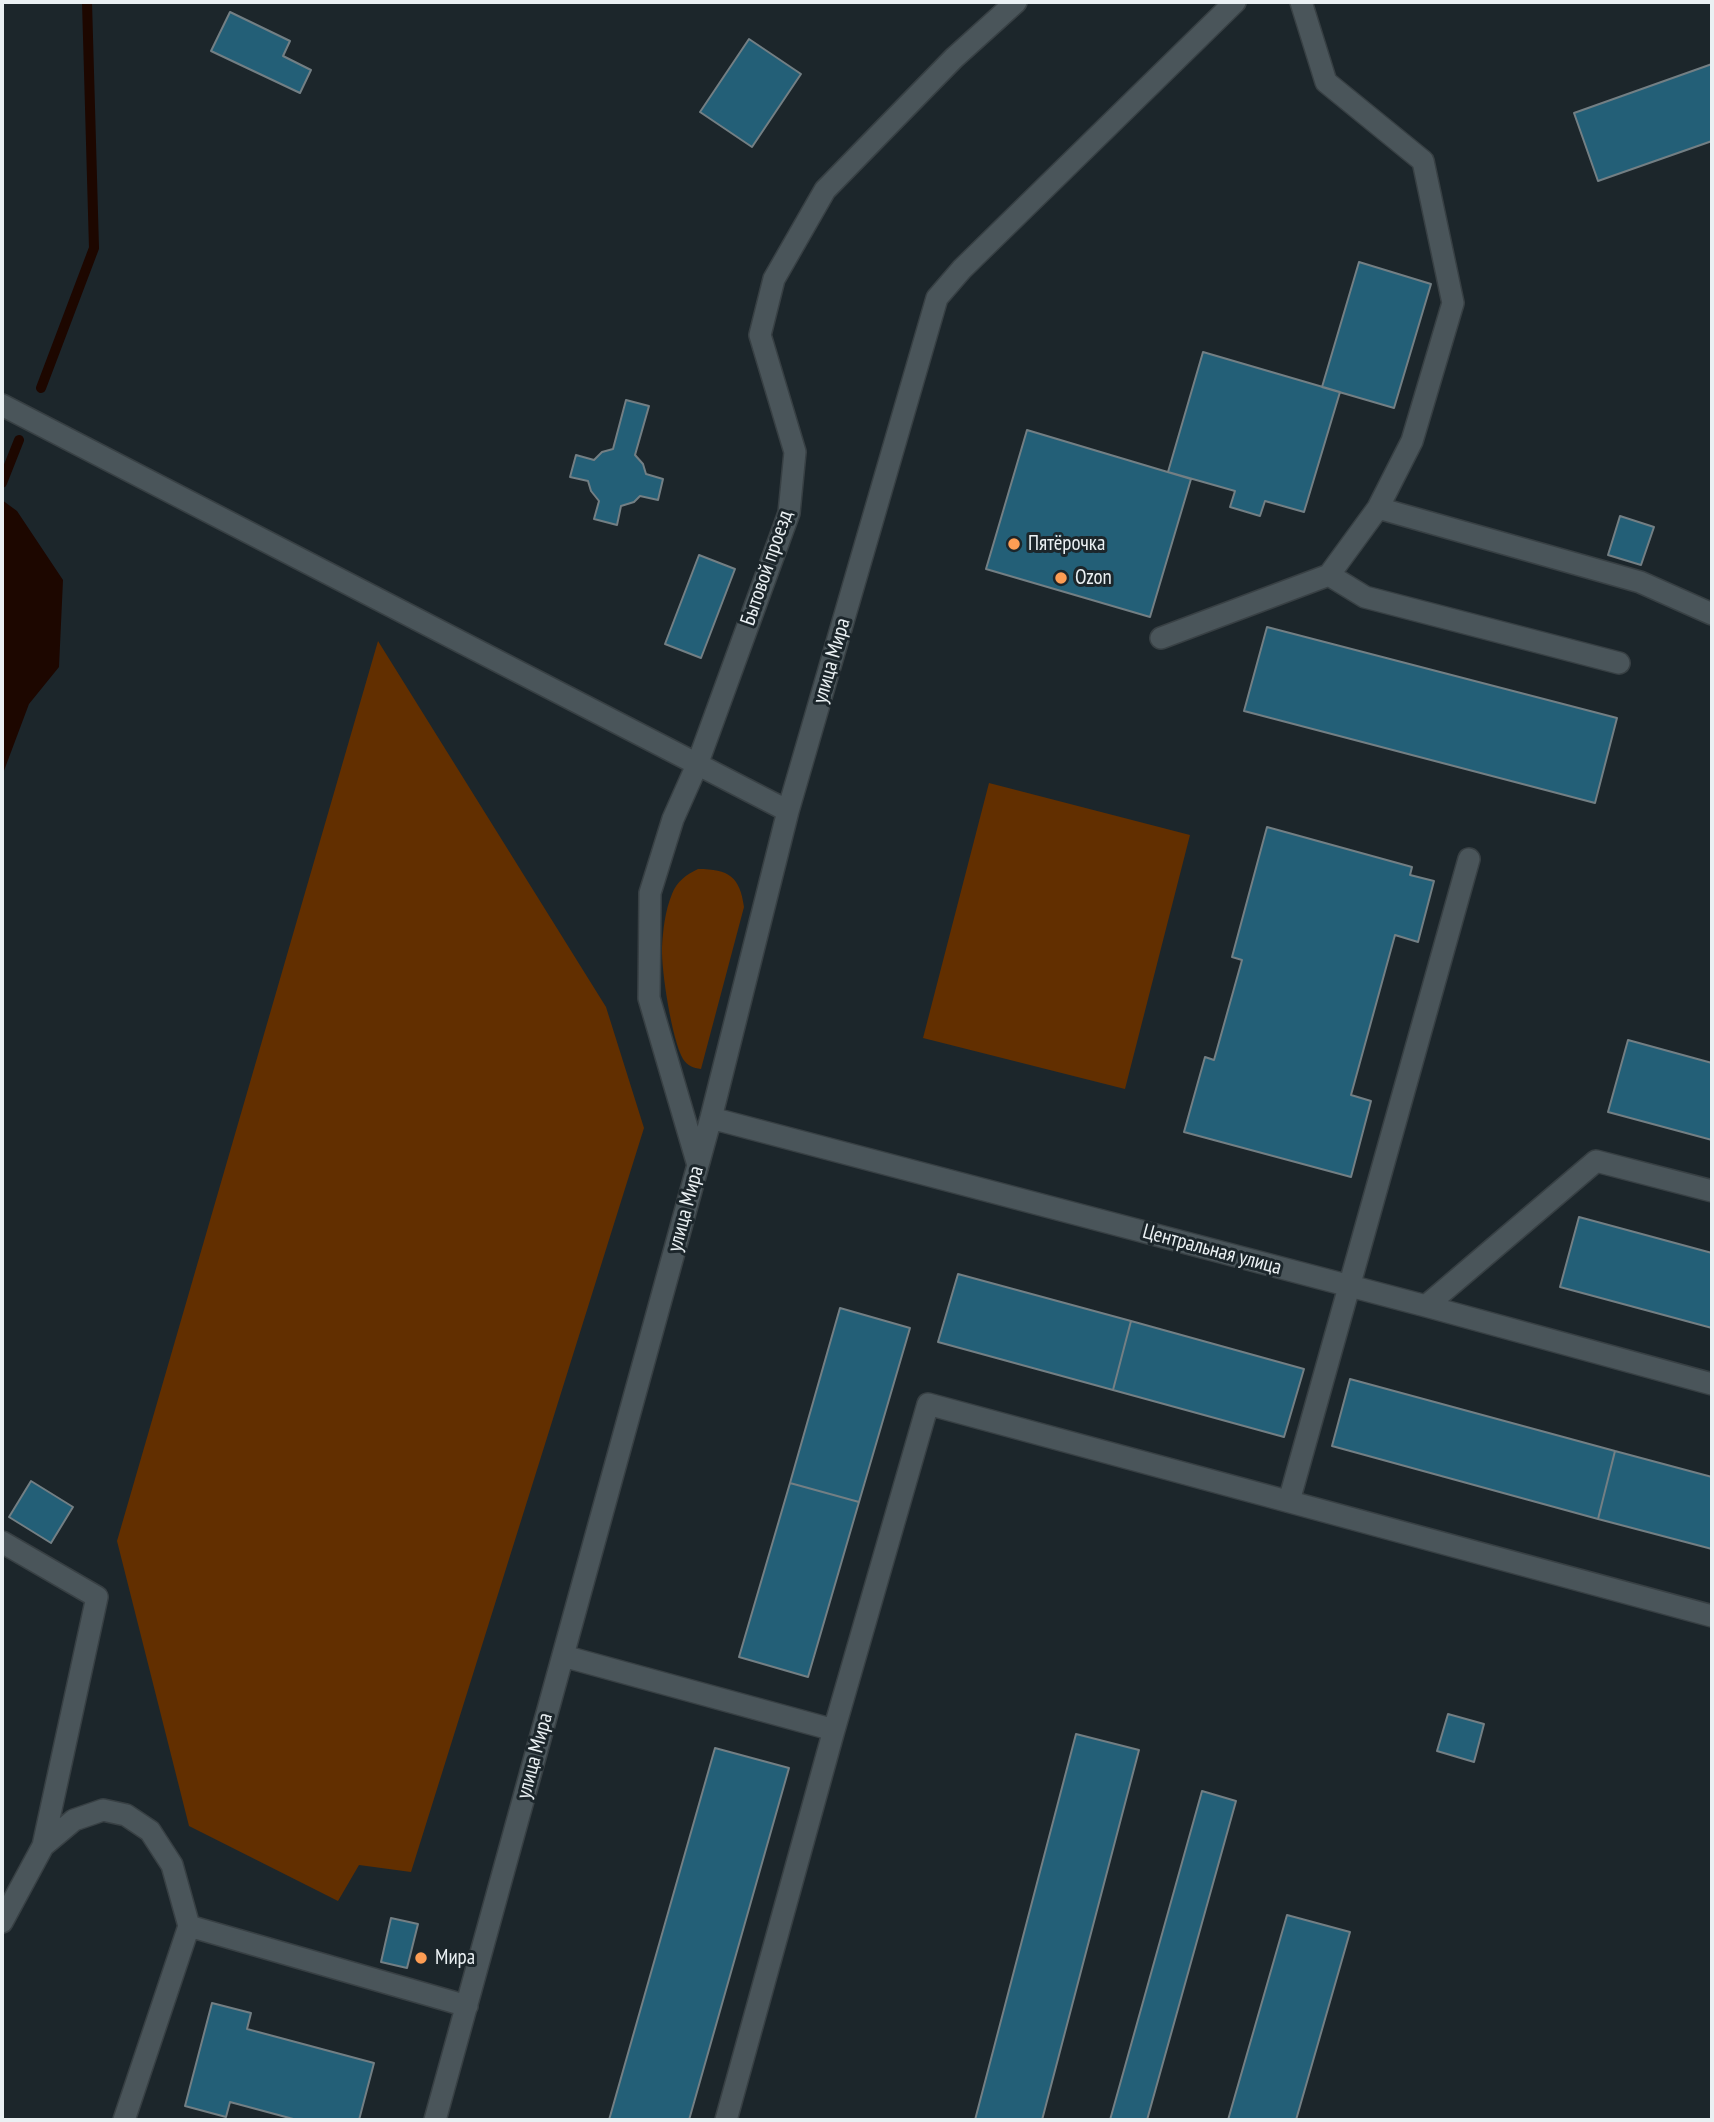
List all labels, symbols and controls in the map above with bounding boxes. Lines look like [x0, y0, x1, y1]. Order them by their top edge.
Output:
street label: Бытовой проезд [736, 507, 798, 629]
place label: Пятёрочка [1028, 531, 1105, 557]
marker: Пятёрочка [1006, 536, 1022, 552]
place label: Ozon [1075, 565, 1112, 591]
marker: Ozon [1053, 570, 1069, 586]
street label: улица Мира [808, 615, 856, 707]
street label: улица Мира [662, 1163, 710, 1255]
street label: Центральная улица [1140, 1219, 1284, 1281]
street label: улица Мира [511, 1710, 559, 1802]
place label: Мира [435, 1945, 475, 1971]
marker: Мира [413, 1950, 429, 1966]

